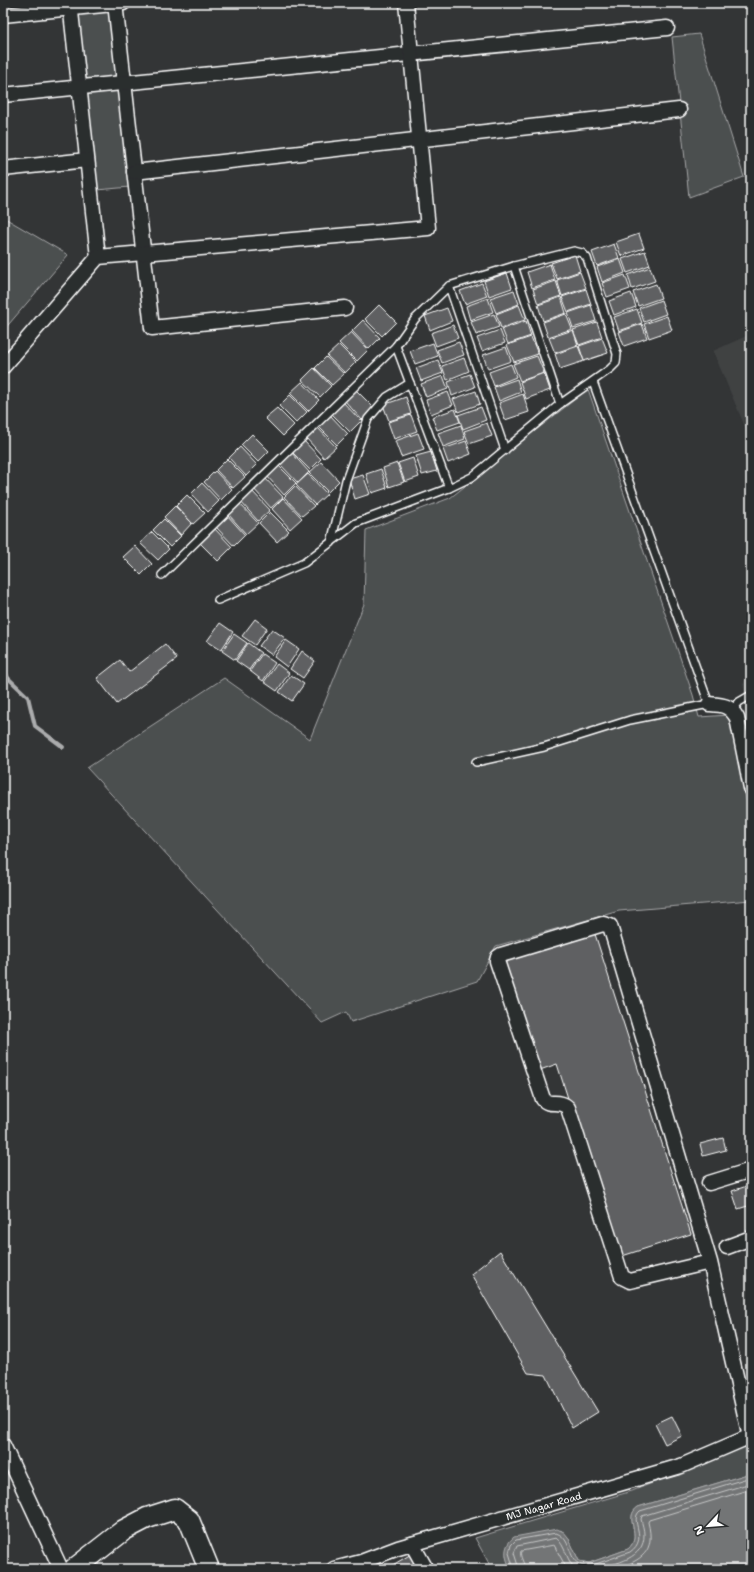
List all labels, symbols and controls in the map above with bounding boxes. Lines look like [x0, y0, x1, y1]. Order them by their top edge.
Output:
street label: MJ Nagar Road [504, 1489, 583, 1523]
north arrow [688, 1506, 728, 1546]
text: N [691, 1523, 708, 1537]

